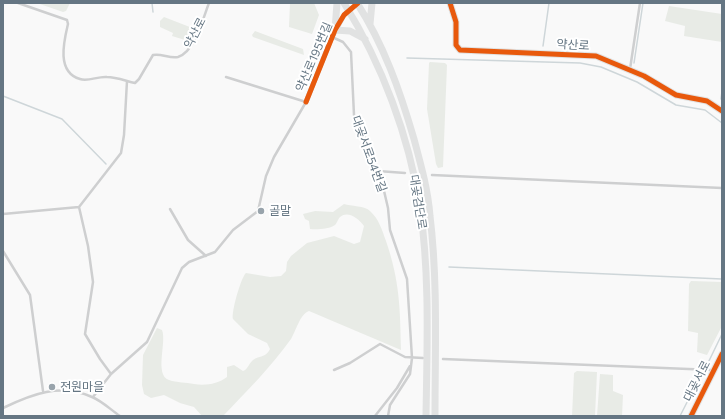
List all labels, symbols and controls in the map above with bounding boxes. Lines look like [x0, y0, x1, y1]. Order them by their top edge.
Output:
street label: 약산로 [181, 15, 209, 51]
street label: 약산로195번길 [293, 20, 335, 94]
street label: 약산로 [556, 37, 590, 53]
street label: 대곶서로54번길 [348, 114, 390, 194]
street label: 대곶검단로 [407, 174, 429, 230]
place label: 골말 [269, 204, 291, 218]
marker: 골말 [256, 206, 266, 216]
street label: 대곶서로 [681, 358, 713, 404]
place label: 전원마을 [60, 380, 104, 394]
marker: 전원마을 [47, 382, 57, 392]

